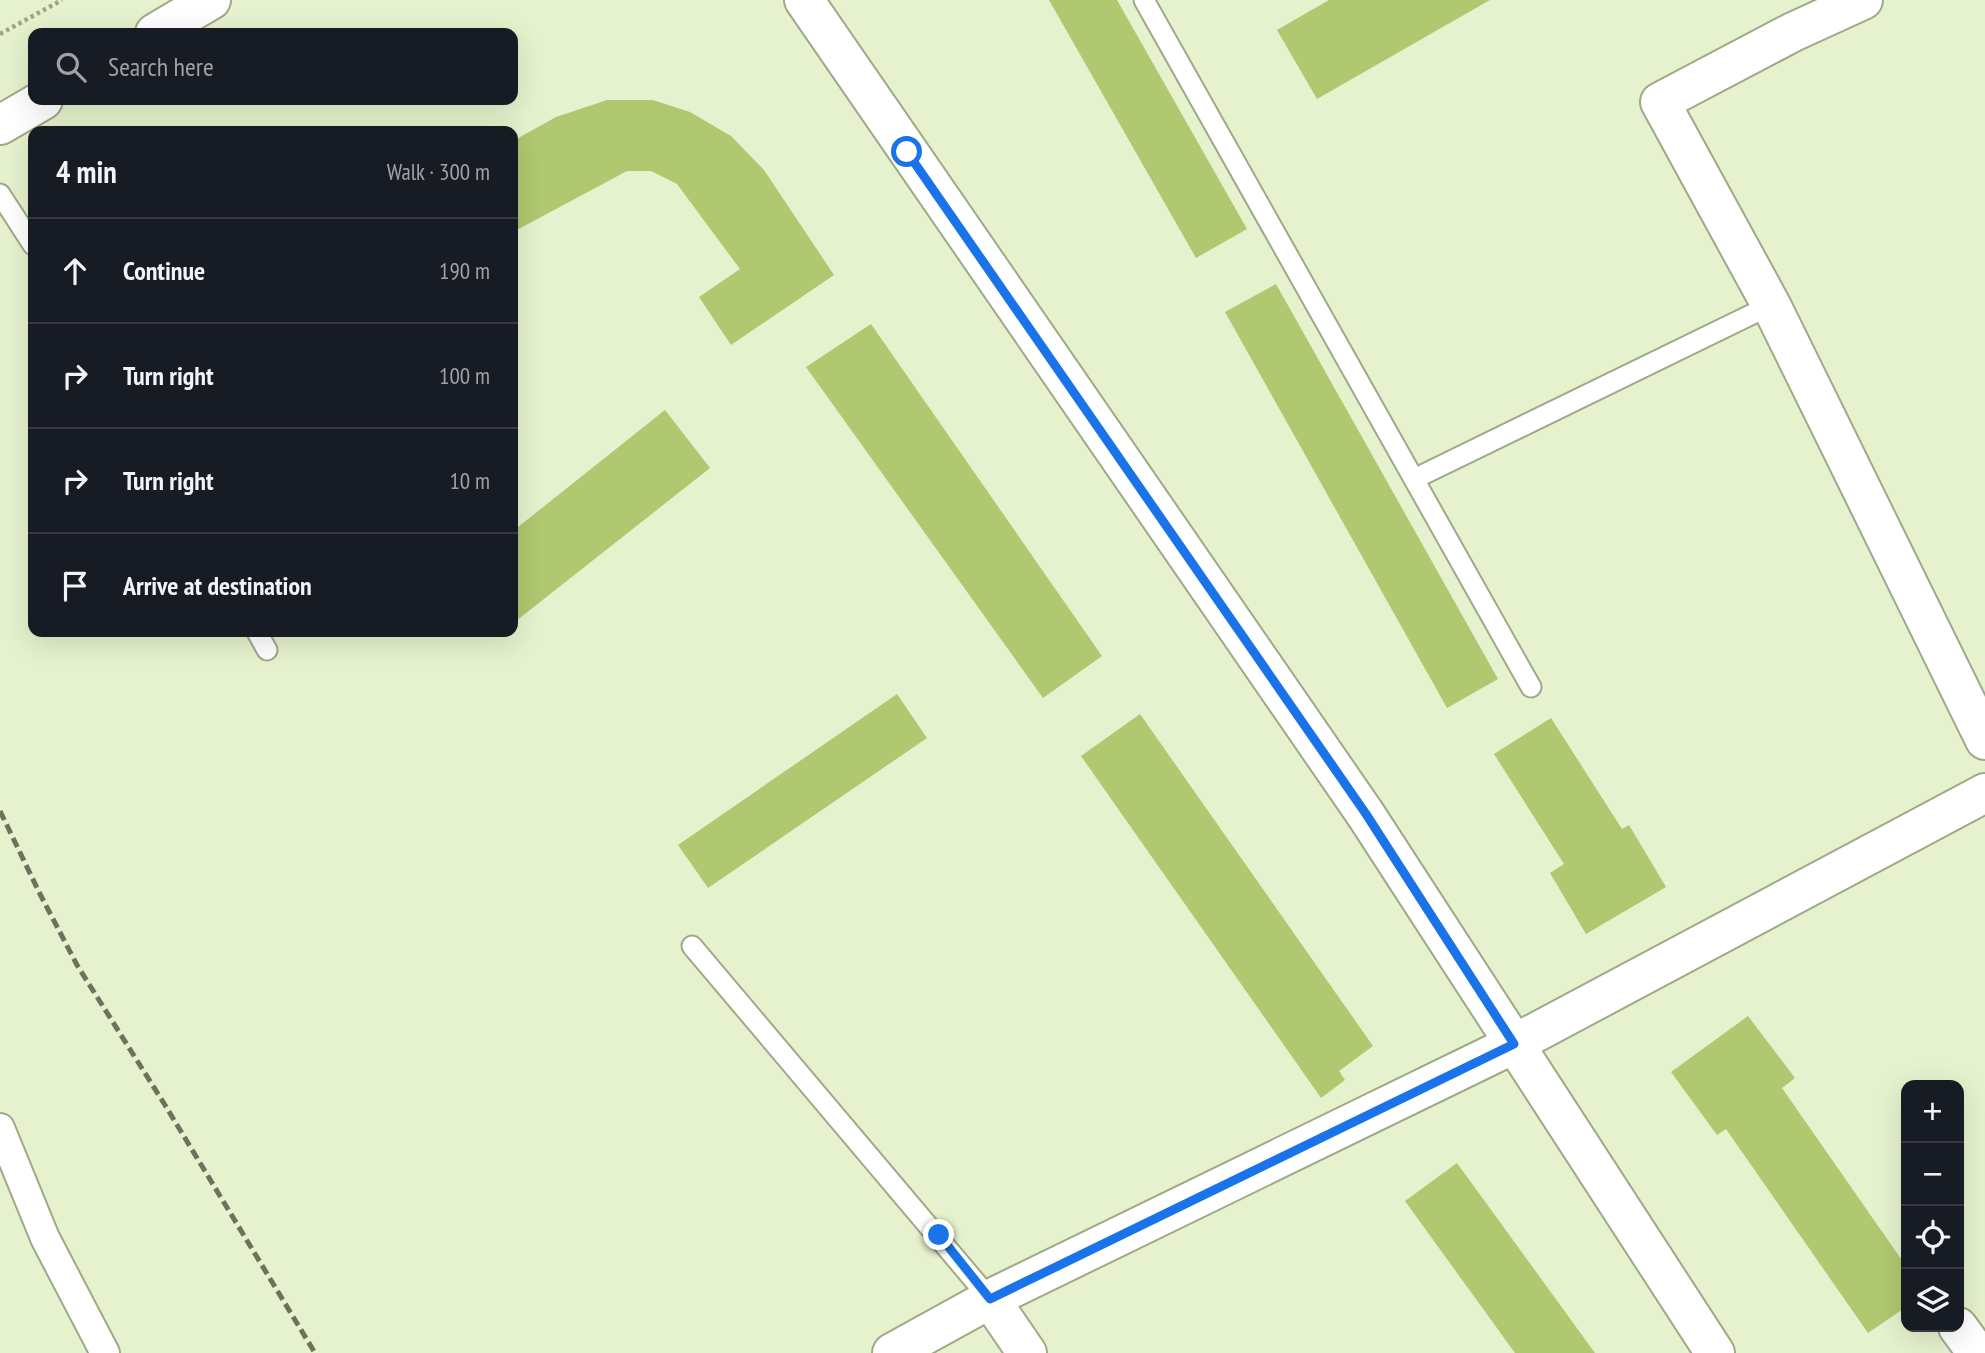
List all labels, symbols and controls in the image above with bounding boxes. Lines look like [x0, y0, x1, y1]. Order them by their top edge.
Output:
search box [28, 28, 518, 105]
icon: search [52, 48, 90, 86]
text: Search here [108, 50, 214, 83]
route start [891, 136, 922, 167]
text: 4 min [56, 152, 117, 191]
text: Walk · 300 m [387, 157, 490, 186]
icon: ahead [56, 252, 94, 290]
text: Continue [123, 254, 205, 287]
text: 190 m [439, 256, 490, 285]
icon: right [56, 357, 94, 395]
text: Turn right [123, 359, 214, 392]
text: 100 m [439, 361, 490, 390]
icon: right [56, 462, 94, 500]
text: Turn right [123, 464, 214, 497]
text: 10 m [449, 466, 490, 495]
icon: arrive [56, 567, 94, 605]
text: Arrive at destination [123, 569, 312, 602]
map controls [1901, 1080, 1964, 1332]
button: + [1901, 1080, 1964, 1143]
button: − [1901, 1143, 1964, 1206]
button: locate [1901, 1206, 1964, 1269]
route end [923, 1219, 954, 1250]
button: layers [1901, 1269, 1964, 1332]

